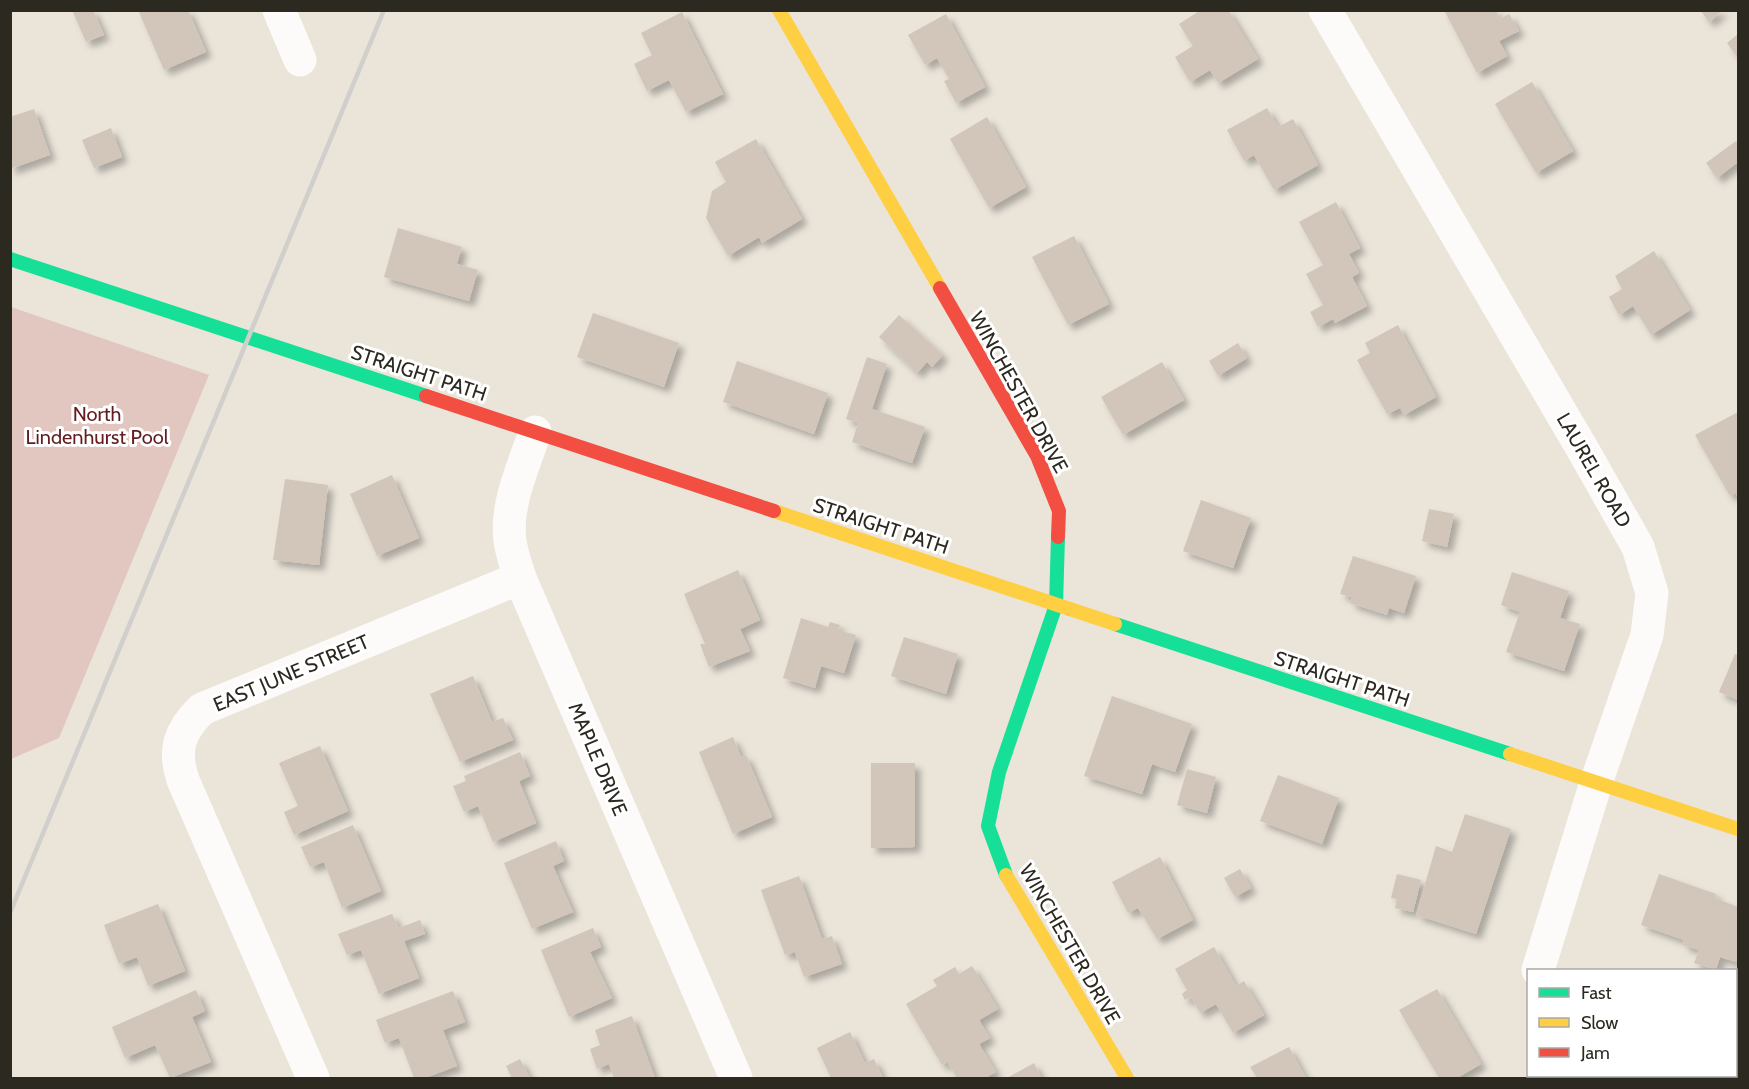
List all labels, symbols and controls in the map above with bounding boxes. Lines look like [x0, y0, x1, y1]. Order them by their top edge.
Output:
street label: WINCHESTER DRIVE [965, 307, 1073, 477]
street label: STRAIGHT PATH [348, 340, 490, 406]
park label: North Lindenhurst Pool [25, 402, 169, 449]
street label: LAUREL ROAD [1552, 408, 1636, 532]
street label: STRAIGHT PATH [810, 493, 952, 559]
street label: EAST JUNE STREET [210, 629, 373, 717]
street label: STRAIGHT PATH [1271, 646, 1413, 712]
street label: MAPLE DRIVE [563, 699, 633, 819]
street label: WINCHESTER DRIVE [1014, 860, 1126, 1028]
legend [1527, 969, 1737, 1077]
text: Fast [1581, 982, 1612, 1004]
text: Slow [1581, 1012, 1618, 1034]
text: Jam [1580, 1042, 1610, 1064]

